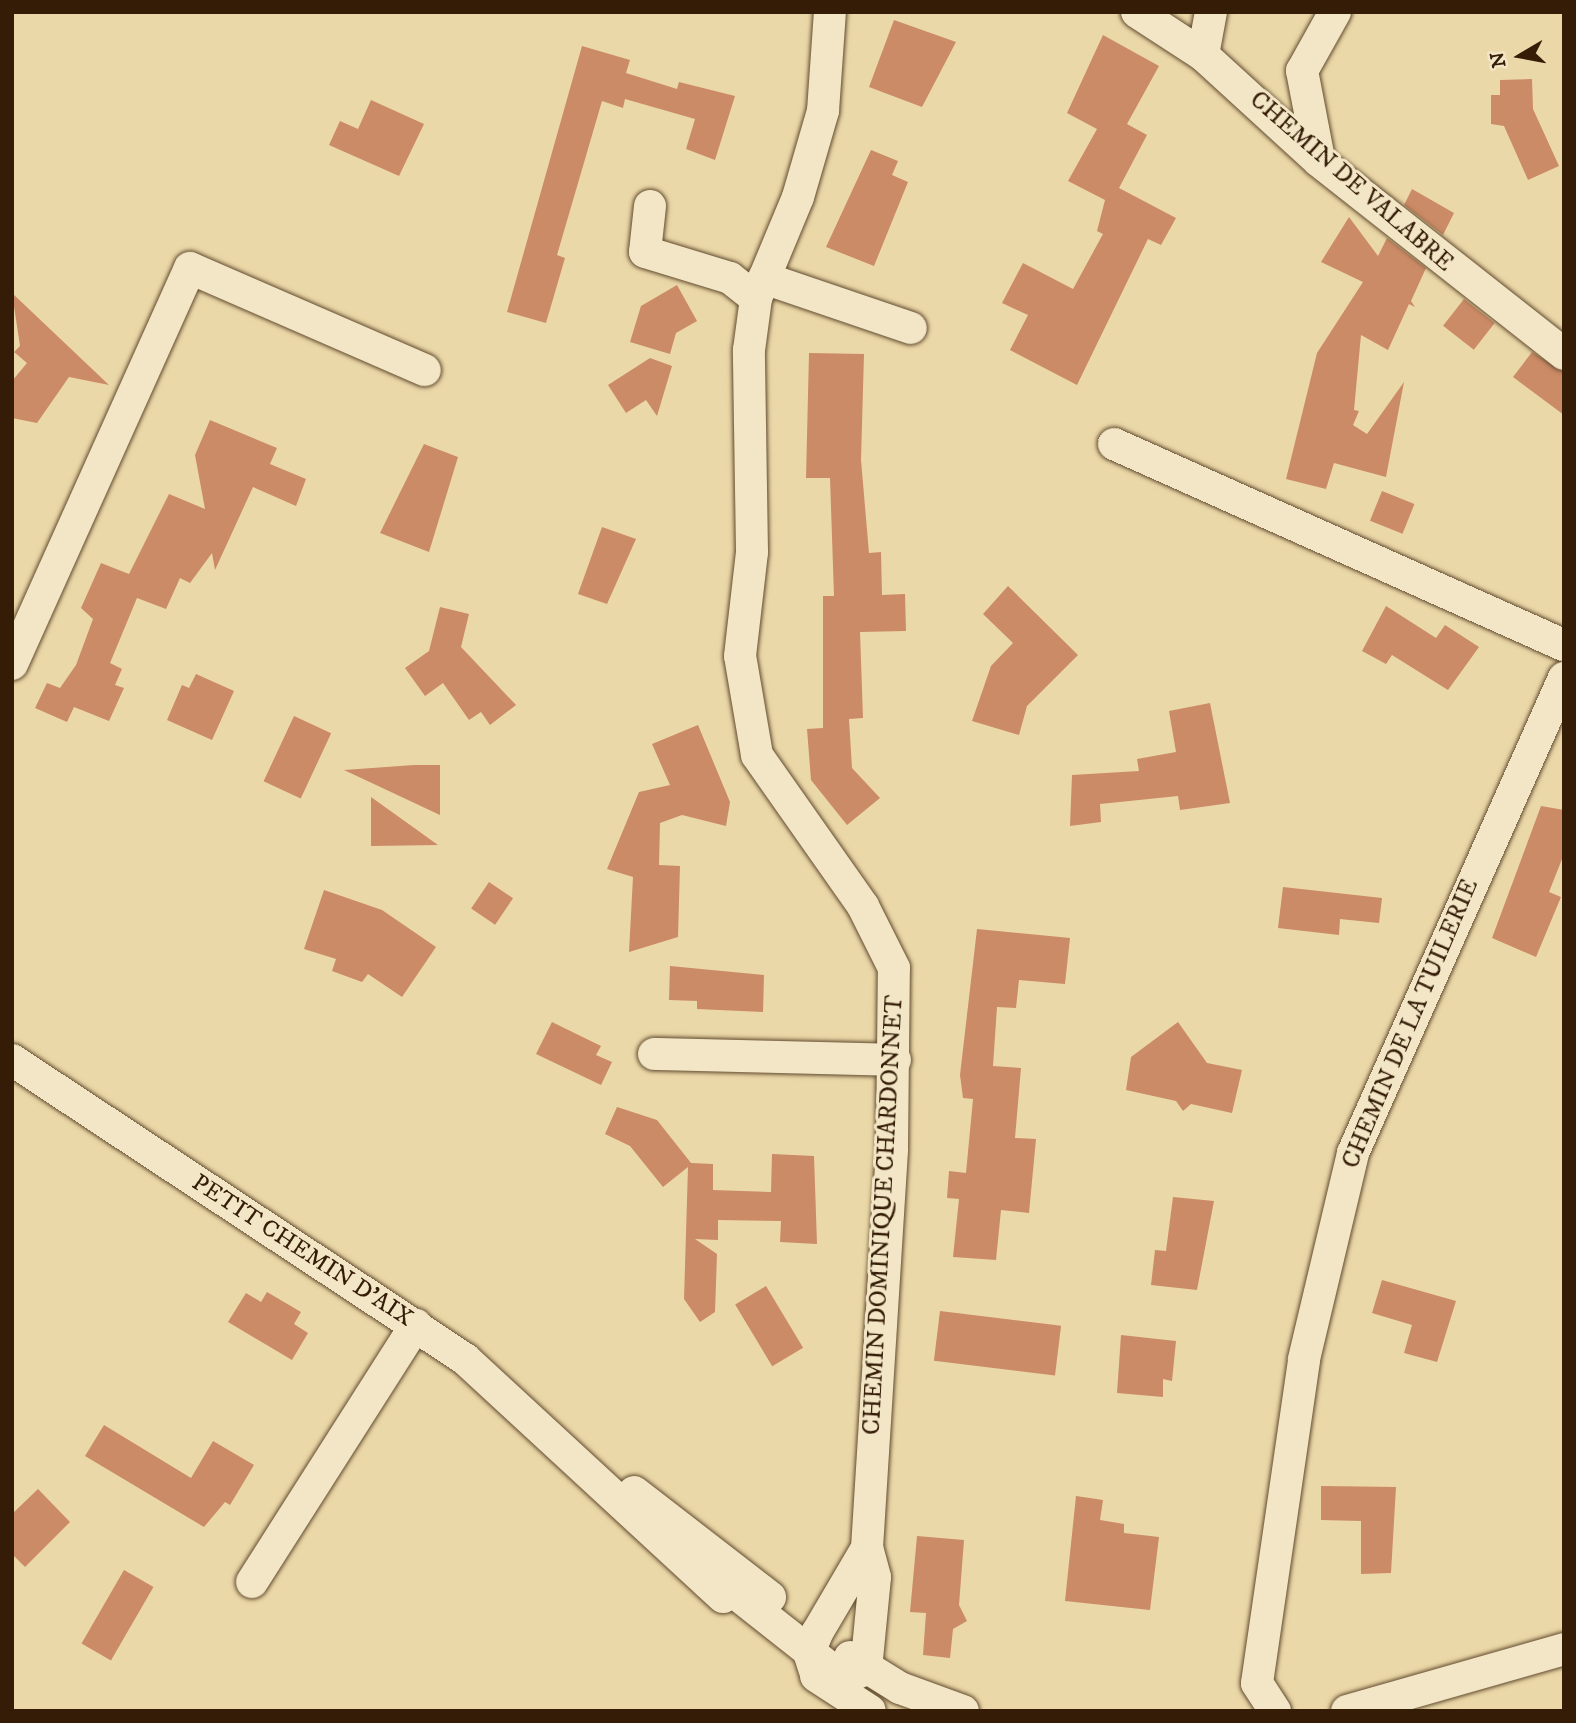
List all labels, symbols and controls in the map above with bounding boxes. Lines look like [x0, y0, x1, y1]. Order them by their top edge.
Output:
north arrow [1485, 21, 1555, 91]
text: N [1486, 50, 1512, 69]
street label: CHEMIN DE VALABRE [1243, 86, 1459, 278]
street label: CHEMIN DE LA TUILERIE [1337, 875, 1485, 1173]
street label: CHEMIN DOMINIQUE CHARDONNET [858, 994, 910, 1436]
street label: PETIT CHEMIN D'AIX [186, 1169, 418, 1333]

